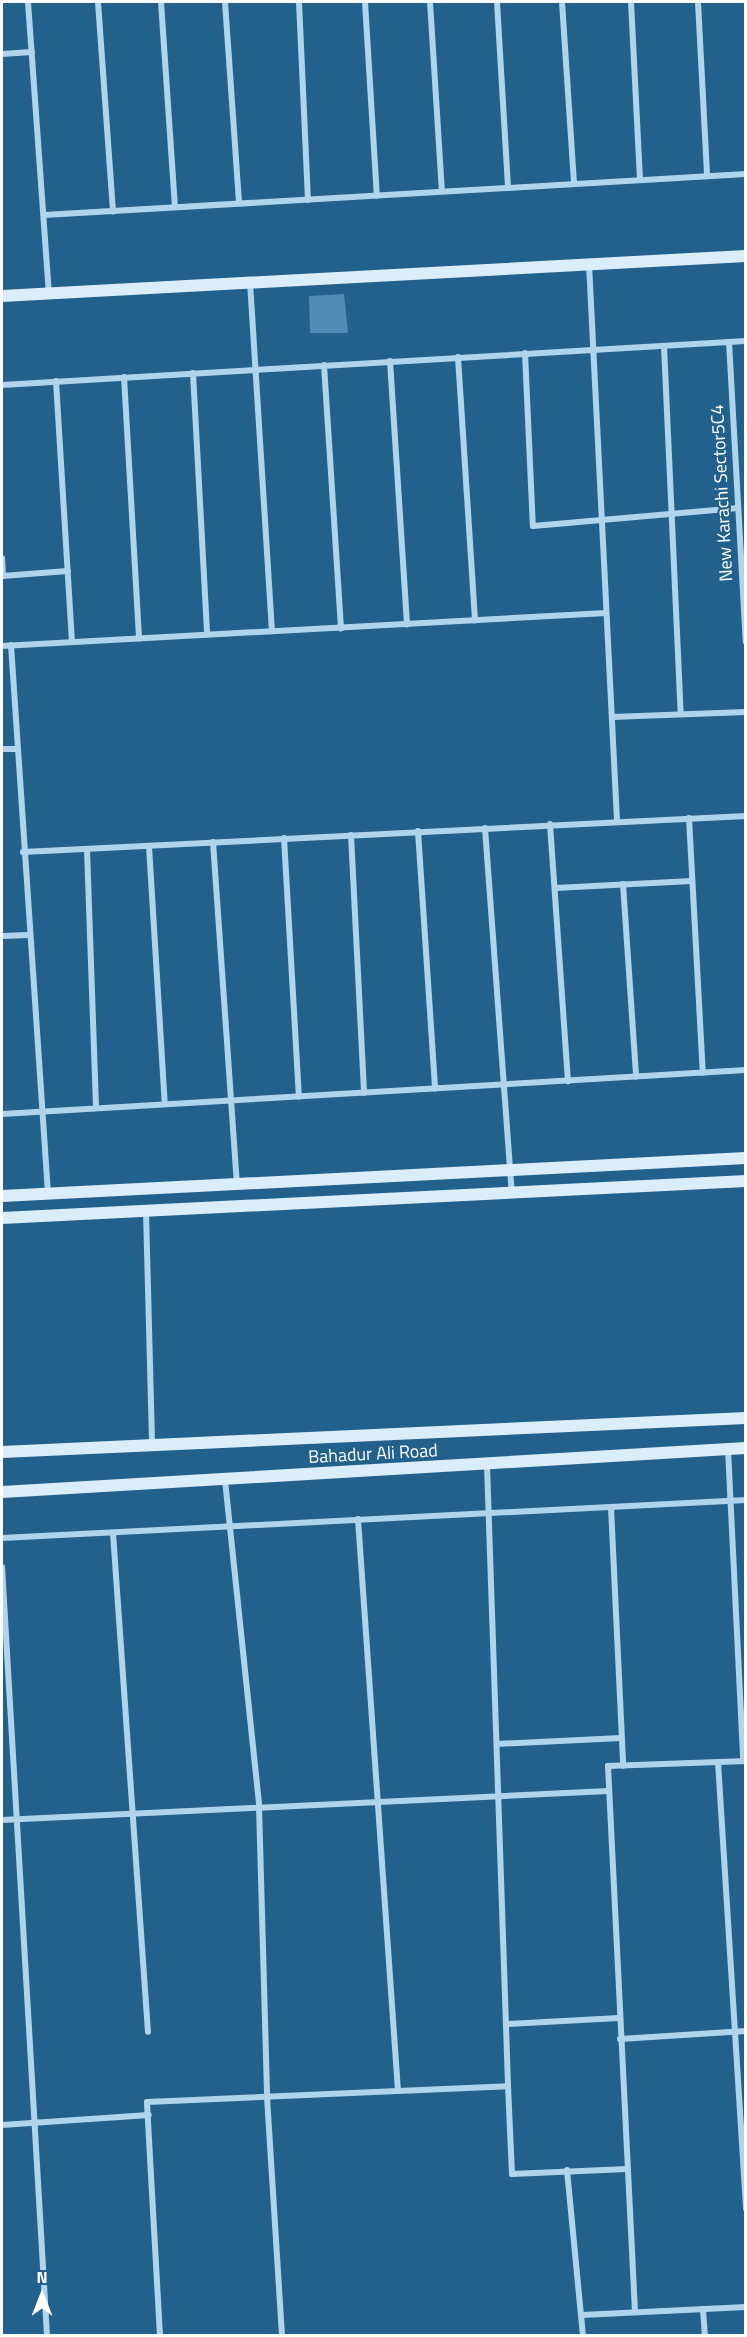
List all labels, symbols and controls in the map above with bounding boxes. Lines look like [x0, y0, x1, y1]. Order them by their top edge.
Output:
street label: New Karachi Sector5C4 [707, 404, 737, 582]
street label: Bahadur Ali Road [308, 1440, 438, 1468]
north arrow [12, 2265, 72, 2325]
text: N [36, 2265, 48, 2289]

